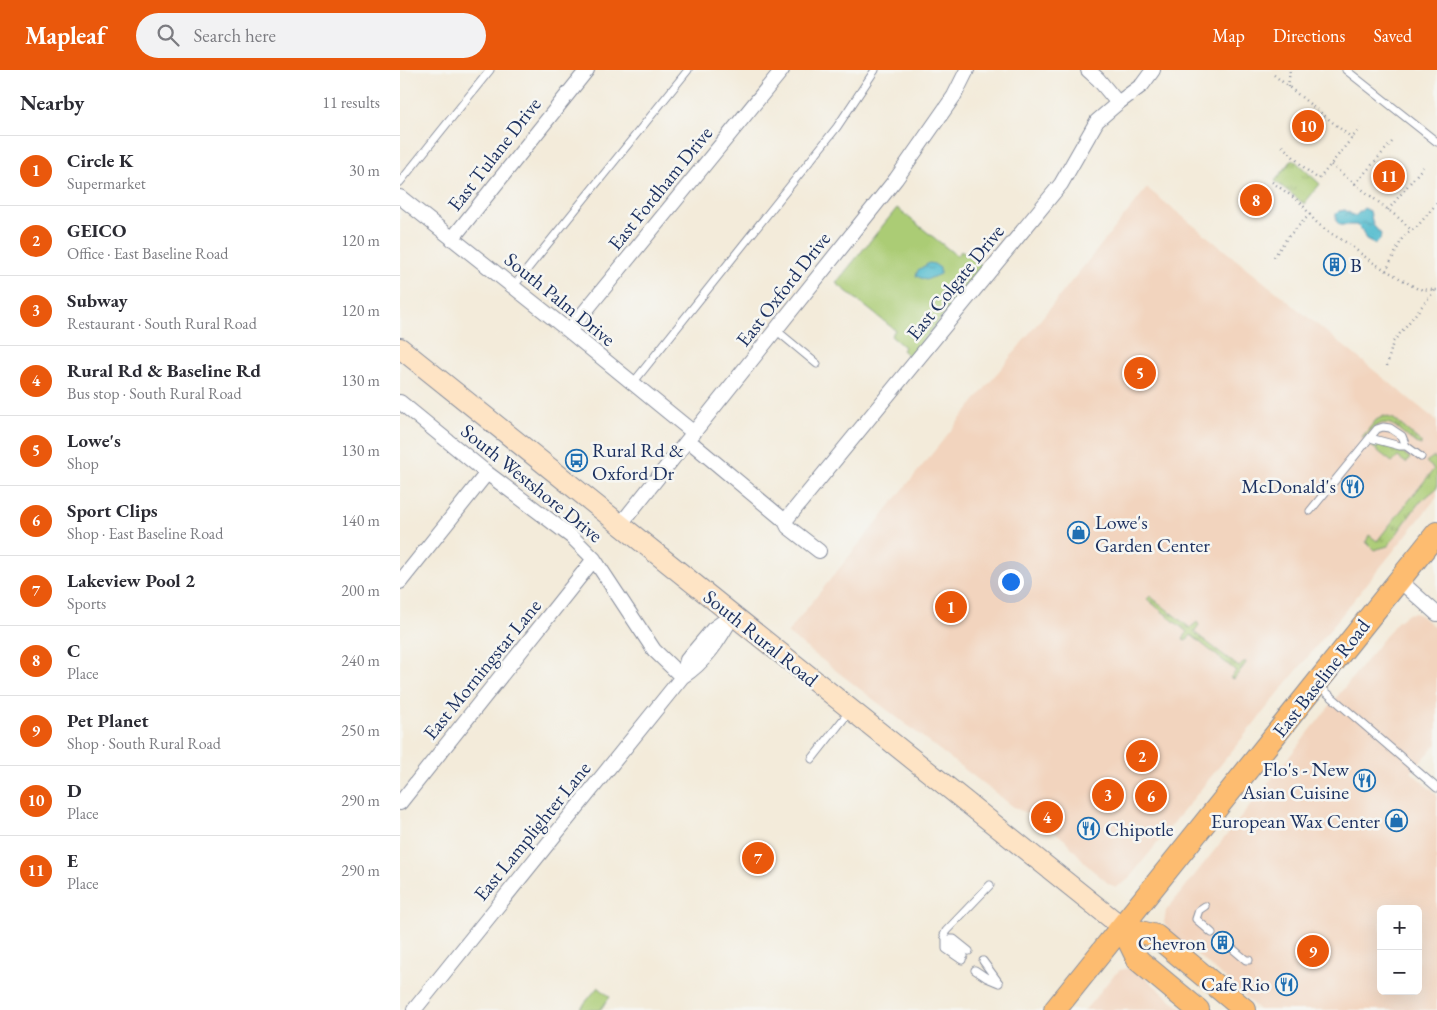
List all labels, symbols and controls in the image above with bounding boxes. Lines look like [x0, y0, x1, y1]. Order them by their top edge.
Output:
search box [136, 13, 486, 58]
text: Mapleaf [25, 20, 106, 51]
icon: search [154, 21, 182, 49]
text: Search here [194, 23, 276, 48]
text: Map [1213, 24, 1245, 47]
text: Directions [1273, 24, 1345, 47]
text: Saved [1373, 24, 1412, 47]
text: Nearby [20, 89, 84, 116]
text: 11 results [322, 92, 380, 113]
street label: East Tulane Drive [441, 92, 547, 216]
pin: 10 [1292, 107, 1324, 145]
street label: East Fordham Drive [602, 120, 718, 255]
text: Circle K [67, 148, 133, 173]
pin: 11 [1373, 157, 1405, 195]
text: 1 [32, 160, 40, 181]
text: 30 m [349, 160, 380, 181]
text: Supermarket [67, 173, 146, 194]
pin: 8 [1240, 181, 1272, 219]
text: GEICO [67, 218, 126, 243]
street label: East Colgate Drive [900, 219, 1010, 345]
street label: East Oxford Drive [730, 226, 836, 352]
text: 2 [32, 230, 40, 251]
text: 120 m [341, 230, 380, 251]
text: Office · East Baseline Road [67, 243, 228, 264]
street label: South Palm Drive [499, 246, 621, 352]
place label: B [1350, 252, 1362, 278]
building icon: B [1322, 253, 1346, 277]
text: Subway [67, 288, 128, 313]
text: 3 [32, 300, 40, 321]
text: 120 m [341, 300, 380, 321]
text: Restaurant · South Rural Road [67, 313, 257, 334]
pin: 5 [1124, 354, 1156, 392]
text: Rural Rd & Baseline Rd [67, 358, 261, 383]
text: 4 [32, 370, 40, 391]
text: 130 m [341, 370, 380, 391]
text: Bus stop · South Rural Road [67, 383, 242, 404]
street label: South Westshore Drive [456, 418, 608, 548]
text: Lowe's [67, 428, 121, 453]
place label: Rural Rd & Oxford Dr [592, 437, 684, 486]
text: 5 [32, 440, 40, 461]
text: 130 m [341, 440, 380, 461]
bus stop icon: Rural Rd & Oxford Dr [564, 449, 588, 473]
text: Shop [67, 453, 99, 474]
place label: McDonald's [1241, 473, 1336, 499]
restaurant icon: McDonald's [1340, 474, 1364, 498]
text: Sport Clips [67, 498, 158, 523]
place label: Lowe's Garden Center [1095, 509, 1210, 558]
text: 6 [32, 510, 40, 531]
text: 140 m [341, 510, 380, 531]
shop icon: Lowe's Garden Center [1067, 521, 1091, 545]
text: Shop · East Baseline Road [67, 523, 223, 544]
text: Lakeview Pool 2 [67, 568, 195, 593]
your location [998, 569, 1024, 595]
text: 7 [32, 580, 40, 601]
text: 200 m [341, 580, 380, 601]
street label: South Rural Road [698, 584, 824, 693]
pin: 1 [935, 588, 967, 626]
text: Sports [67, 593, 106, 614]
street label: East Morningstar Lane [417, 593, 547, 745]
street label: East Baseline Road [1267, 613, 1376, 743]
text: C [67, 638, 80, 663]
text: 8 [32, 650, 40, 671]
text: 240 m [341, 650, 380, 671]
text: Place [67, 663, 99, 684]
text: Pet Planet [67, 708, 149, 733]
text: 9 [32, 720, 40, 741]
text: 250 m [341, 720, 380, 741]
text: Shop · South Rural Road [67, 733, 221, 754]
pin: 2 [1126, 737, 1158, 775]
street label: East Lamplighter Lane [468, 756, 596, 906]
place label: Flo's - New Asian Cuisine [1241, 756, 1349, 805]
restaurant icon: Flo's - New Asian Cuisine [1353, 769, 1377, 793]
pin: 3 [1092, 776, 1124, 814]
pin: 6 [1135, 777, 1167, 815]
text: D [67, 778, 82, 803]
text: 10 [28, 790, 44, 811]
text: 290 m [341, 790, 380, 811]
pin: 4 [1031, 798, 1063, 836]
text: Place [67, 803, 99, 824]
place label: European Wax Center [1211, 808, 1380, 834]
shop icon: European Wax Center [1384, 809, 1408, 833]
place label: Chipotle [1105, 816, 1174, 842]
restaurant icon: Chipotle [1077, 817, 1101, 841]
pin: 7 [742, 839, 774, 877]
text: E [67, 848, 78, 873]
text: 11 [28, 860, 44, 881]
text: 290 m [341, 860, 380, 881]
text: Place [67, 873, 99, 894]
map controls [1377, 905, 1422, 995]
button: + [1377, 905, 1422, 950]
place label: Chevron [1138, 930, 1206, 956]
building icon: Chevron [1210, 931, 1234, 955]
pin: 9 [1297, 932, 1329, 970]
button: − [1377, 950, 1422, 995]
place label: Cafe Rio [1201, 971, 1270, 997]
restaurant icon: Cafe Rio [1274, 972, 1298, 996]

